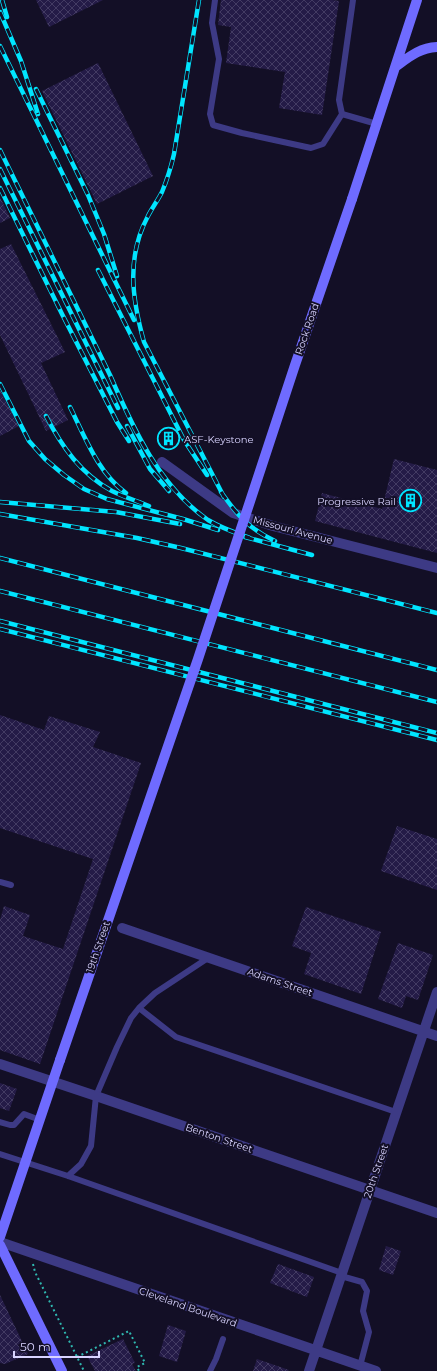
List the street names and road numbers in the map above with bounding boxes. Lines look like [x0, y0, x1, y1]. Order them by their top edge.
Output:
street label: Rock Road [292, 301, 322, 357]
street label: Missouri Avenue [252, 513, 334, 547]
street label: 19th Street [83, 920, 113, 974]
street label: Adams Street [246, 965, 314, 999]
street label: Benton Street [184, 1120, 254, 1156]
street label: 20th Street [361, 1142, 391, 1200]
street label: Cleveland Boulevard [137, 1284, 239, 1330]

